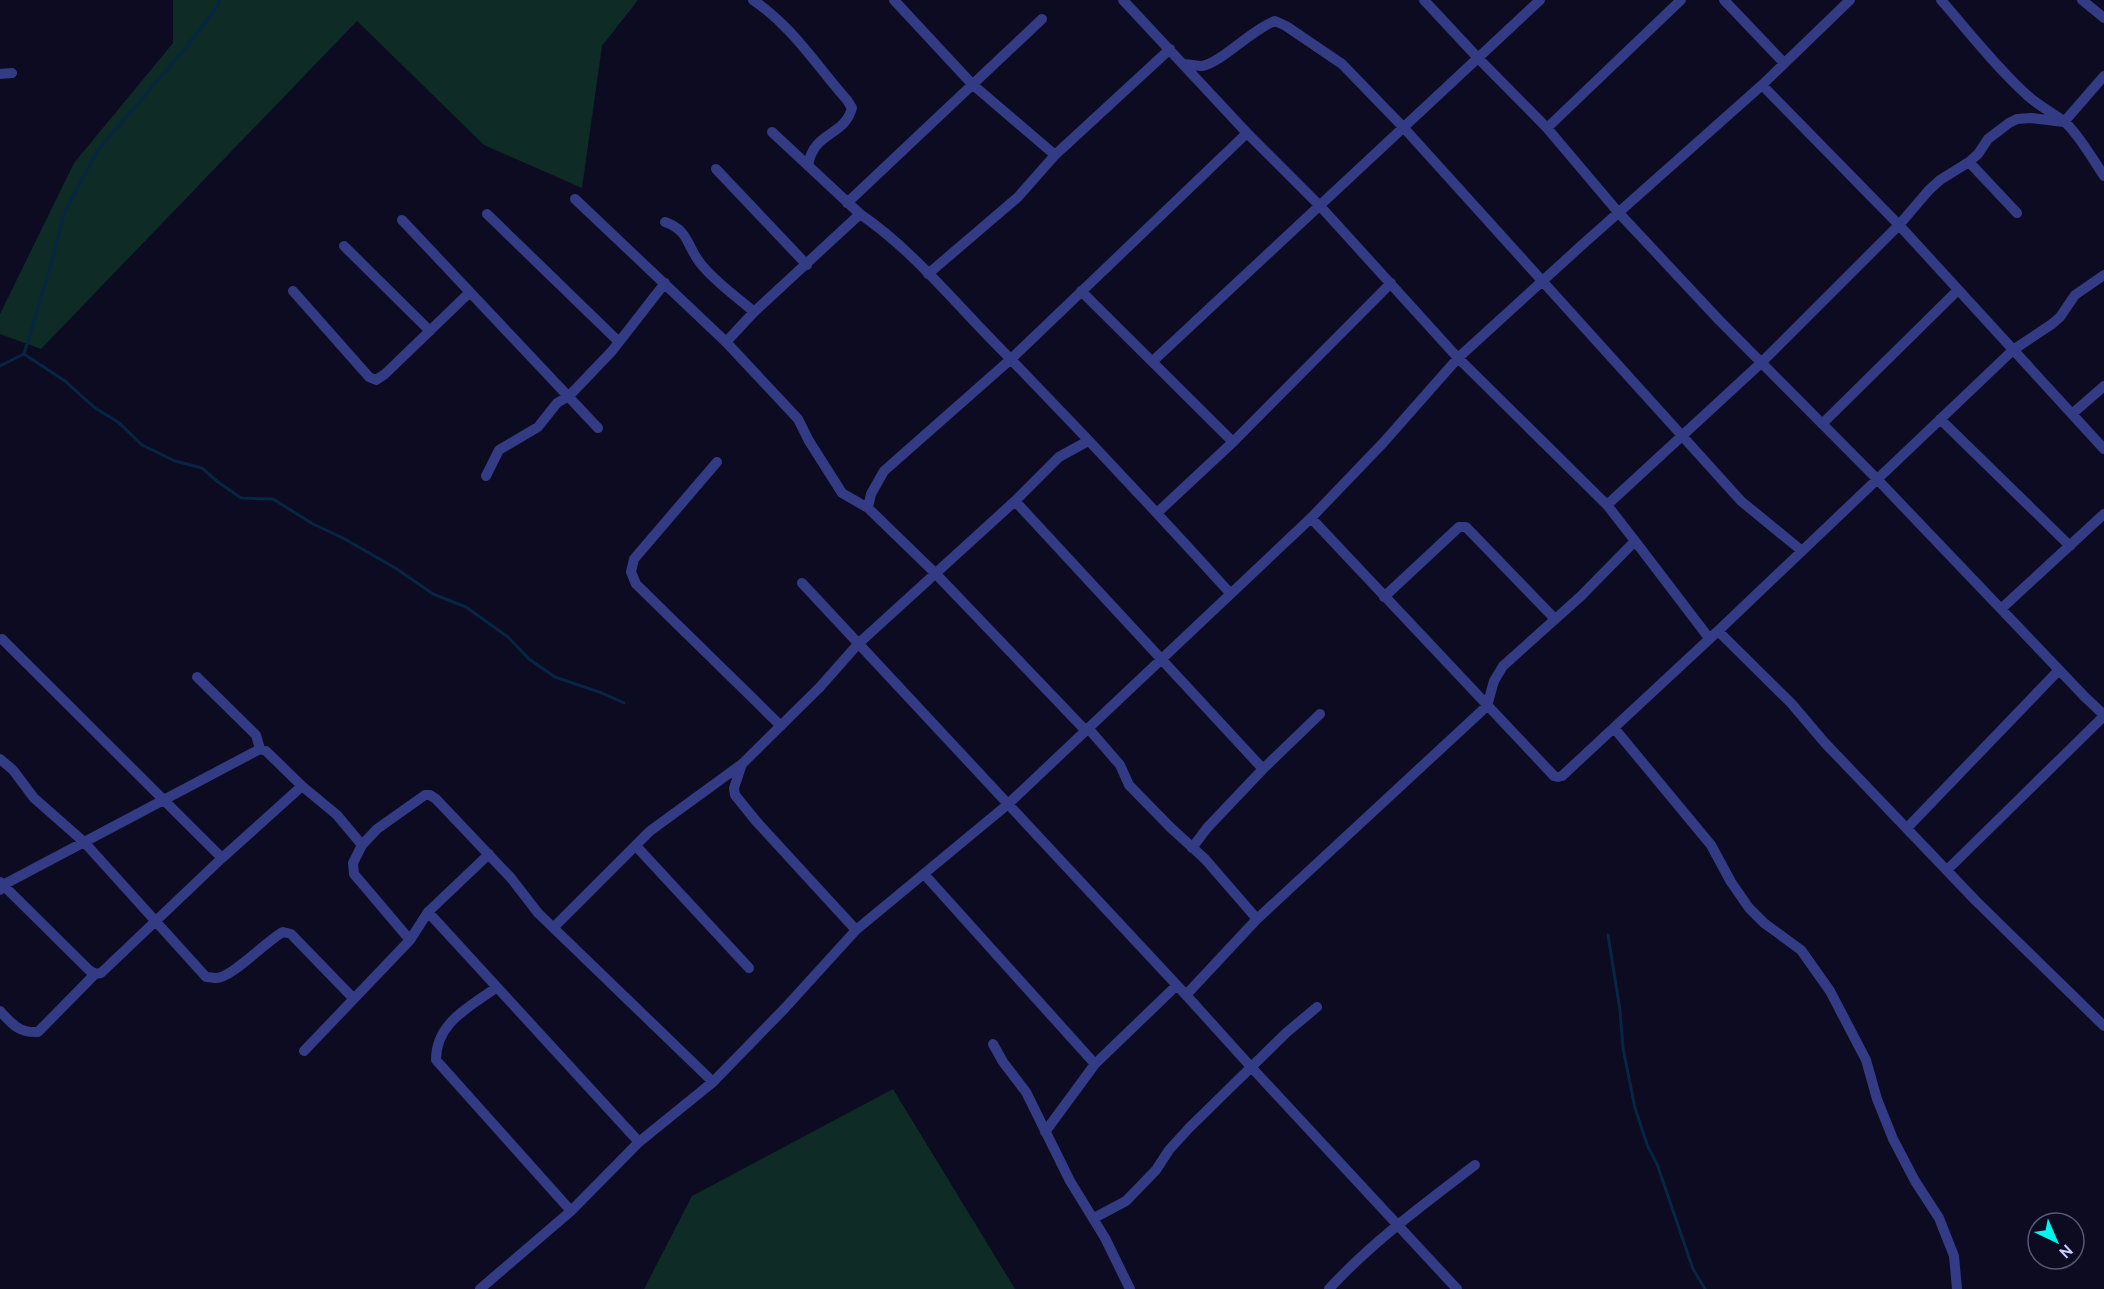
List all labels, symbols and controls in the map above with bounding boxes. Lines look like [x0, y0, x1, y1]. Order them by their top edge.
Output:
north arrow [2026, 1211, 2086, 1271]
text: N [2055, 1241, 2077, 1262]

